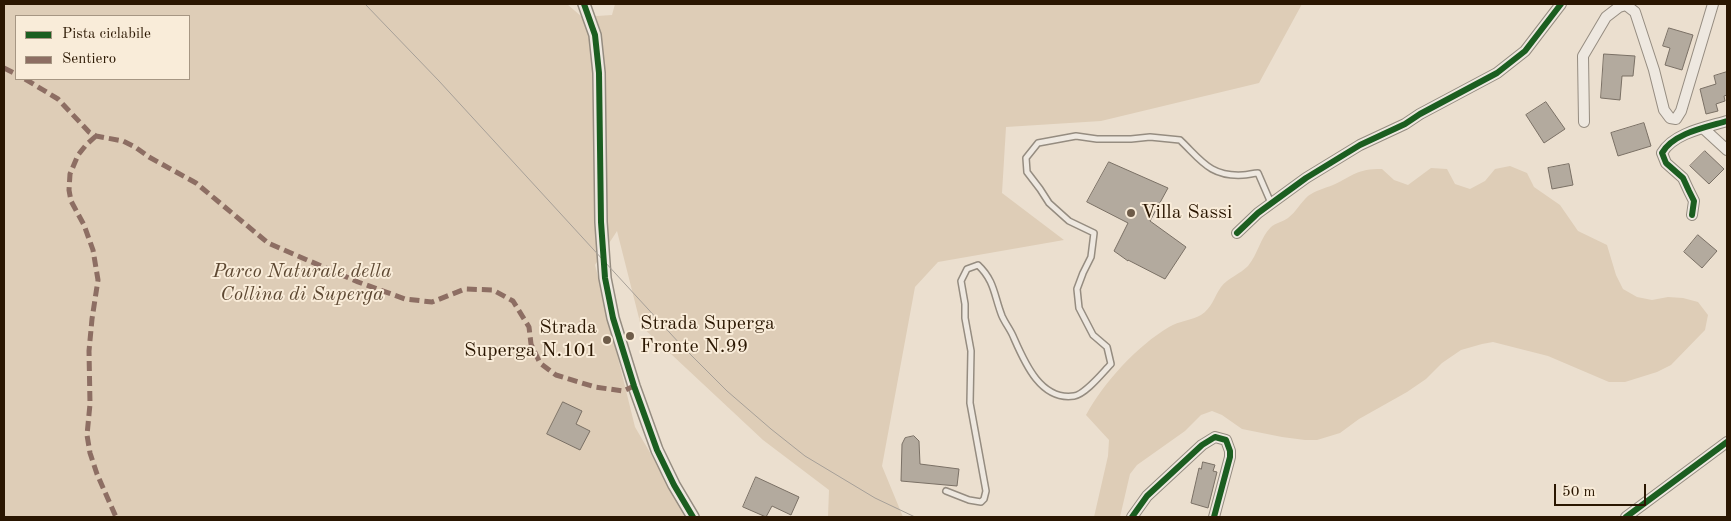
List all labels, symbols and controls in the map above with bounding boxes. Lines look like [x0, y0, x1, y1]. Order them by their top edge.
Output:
legend [15, 15, 190, 80]
text: Pista ciclabile [62, 27, 151, 42]
text: Sentiero [62, 52, 116, 67]
place label: Villa Sassi [1141, 201, 1232, 225]
marker: Villa Sassi [1125, 207, 1137, 219]
park label: Parco Naturale della Collina di Superga [212, 260, 392, 307]
place label: Strada Superga Fronte N.99 [640, 312, 775, 359]
place label: Strada Superga N.101 [464, 316, 597, 363]
marker: Strada Superga Fronte N.99 [624, 330, 636, 342]
marker: Strada Superga N.101 [601, 334, 613, 346]
scale bar [1556, 474, 1648, 506]
text: 50 m [1562, 485, 1596, 500]

